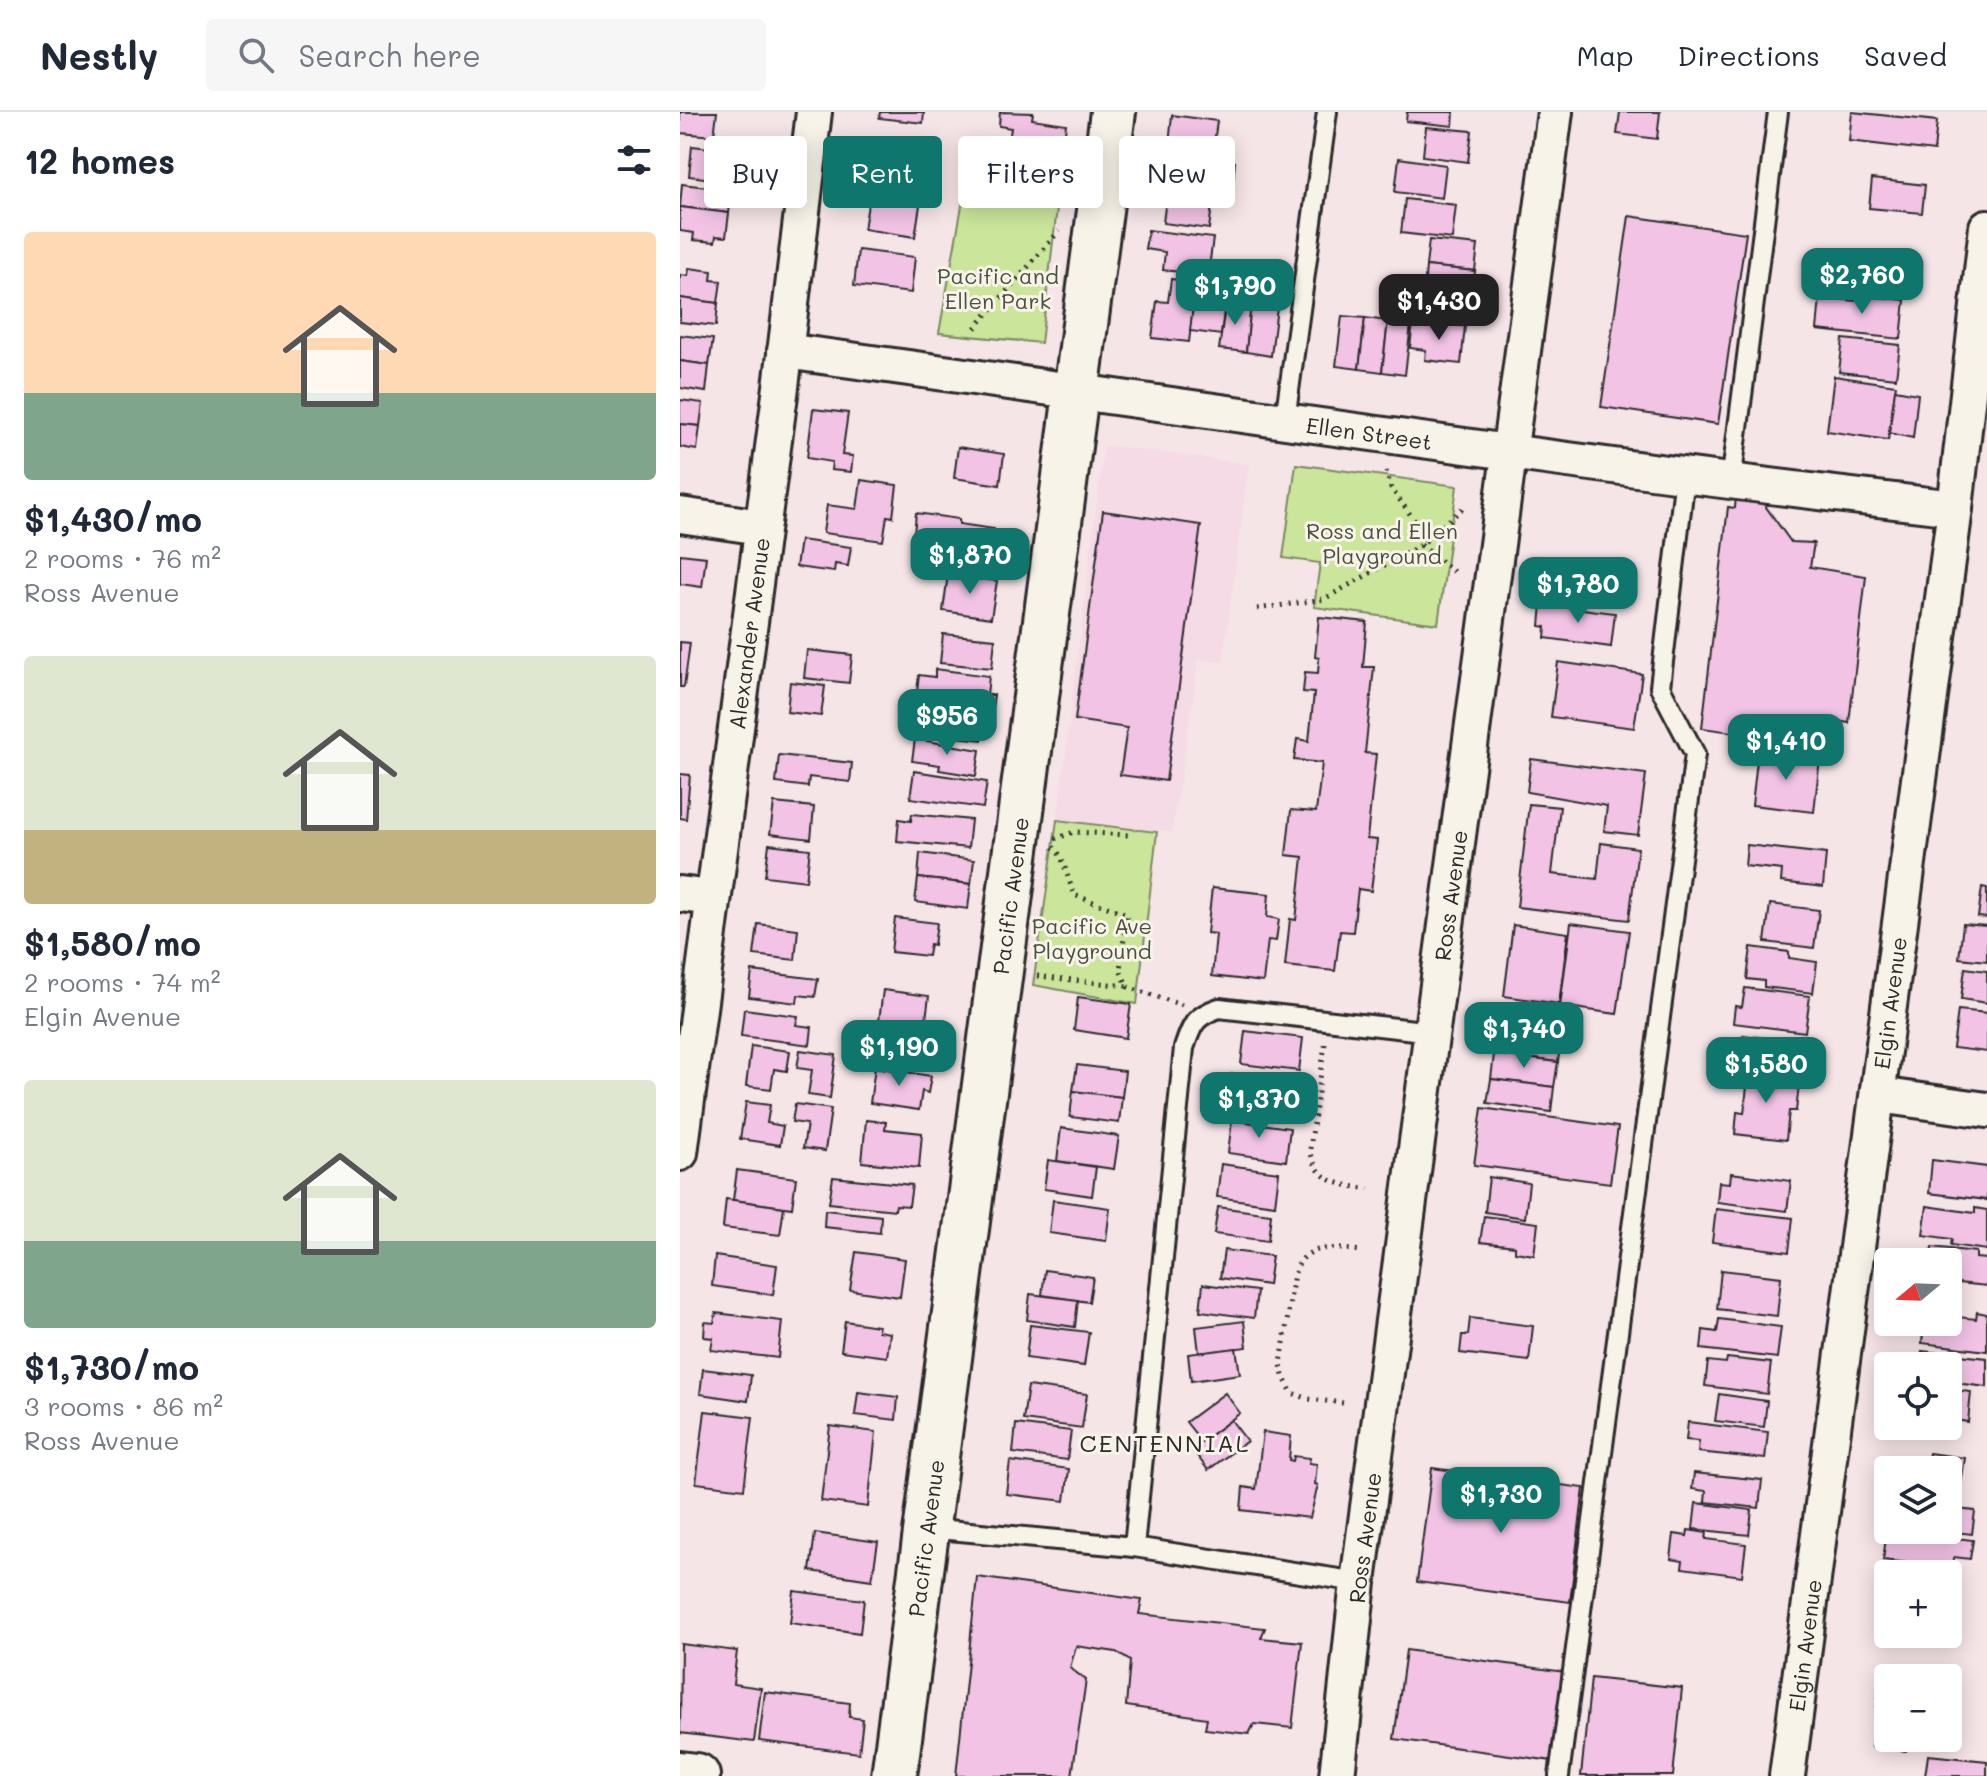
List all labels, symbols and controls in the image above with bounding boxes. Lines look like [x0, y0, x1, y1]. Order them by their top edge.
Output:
search box [206, 19, 766, 91]
text: Nestly [40, 30, 158, 80]
icon: search [234, 33, 278, 77]
text: Search here [298, 35, 481, 75]
text: Map [1577, 37, 1634, 73]
text: Directions [1678, 37, 1820, 73]
text: Saved [1864, 37, 1947, 73]
chip: Buy [704, 136, 807, 208]
chip: Rent [823, 136, 942, 208]
chip: Filters [958, 136, 1103, 208]
chip: New [1119, 136, 1235, 208]
text: 12 homes [24, 138, 175, 183]
icon: filters [612, 138, 656, 182]
pin: $2,760 [1797, 248, 1927, 316]
text: $2,760 [1819, 257, 1905, 291]
pin: $1,790 [1170, 259, 1300, 327]
park label: Pacific and Ellen Park [937, 261, 1059, 315]
text: $1,790 [1194, 268, 1276, 302]
pin: $1,430 [1374, 274, 1504, 342]
text: $1,430 [1397, 283, 1481, 317]
icon: home [268, 284, 412, 428]
street label: Ellen Street [1305, 410, 1434, 456]
text: $1,430/mo [24, 496, 202, 541]
park label: Ross and Ellen Playground [1306, 516, 1458, 570]
pin: $1,870 [905, 528, 1035, 596]
street label: Alexander Avenue [721, 536, 776, 731]
text: $1,870 [929, 537, 1011, 571]
text: 2 rooms · 76 m² [24, 541, 221, 575]
pin: $1,780 [1513, 557, 1643, 625]
text: $1,780 [1537, 566, 1619, 600]
text: Ross Avenue [24, 575, 180, 609]
pin: $956 [900, 689, 994, 757]
text: $956 [916, 698, 978, 732]
icon: home [268, 708, 412, 852]
pin: $1,410 [1721, 714, 1851, 782]
text: $1,410 [1746, 723, 1826, 757]
street label: Pacific Avenue [985, 815, 1035, 976]
street label: Ross Avenue [1427, 828, 1473, 963]
park label: Pacific Ave Playground [1032, 911, 1152, 965]
text: $1,580/mo [24, 920, 201, 965]
street label: Elgin Avenue [1866, 935, 1913, 1071]
text: 2 rooms · 74 m² [24, 965, 221, 999]
text: Elgin Avenue [24, 999, 181, 1033]
pin: $1,740 [1459, 1002, 1589, 1070]
text: $1,740 [1482, 1011, 1566, 1045]
pin: $1,190 [834, 1020, 964, 1088]
text: $1,190 [859, 1029, 939, 1063]
pin: $1,580 [1701, 1037, 1831, 1105]
text: $1,580 [1724, 1046, 1808, 1080]
pin: $1,370 [1194, 1072, 1324, 1140]
text: $1,370 [1218, 1081, 1300, 1115]
icon: home [268, 1132, 412, 1276]
north arrow [1874, 1248, 1962, 1336]
map controls [1874, 1248, 1962, 1752]
text: $1,730/mo [24, 1344, 199, 1389]
button: locate [1874, 1352, 1962, 1440]
text: 3 rooms · 86 m² [24, 1389, 223, 1423]
text: Ross Avenue [24, 1423, 180, 1457]
district label: CENTENNIAL [1080, 1427, 1250, 1458]
button: layers [1874, 1456, 1962, 1544]
street label: Pacific Avenue [901, 1458, 950, 1618]
pin: $1,730 [1436, 1467, 1566, 1535]
street label: Ross Avenue [1341, 1470, 1387, 1604]
text: $1,730 [1460, 1476, 1542, 1510]
button: + [1874, 1560, 1962, 1648]
street label: Elgin Avenue [1781, 1577, 1827, 1713]
button: − [1874, 1664, 1962, 1752]

